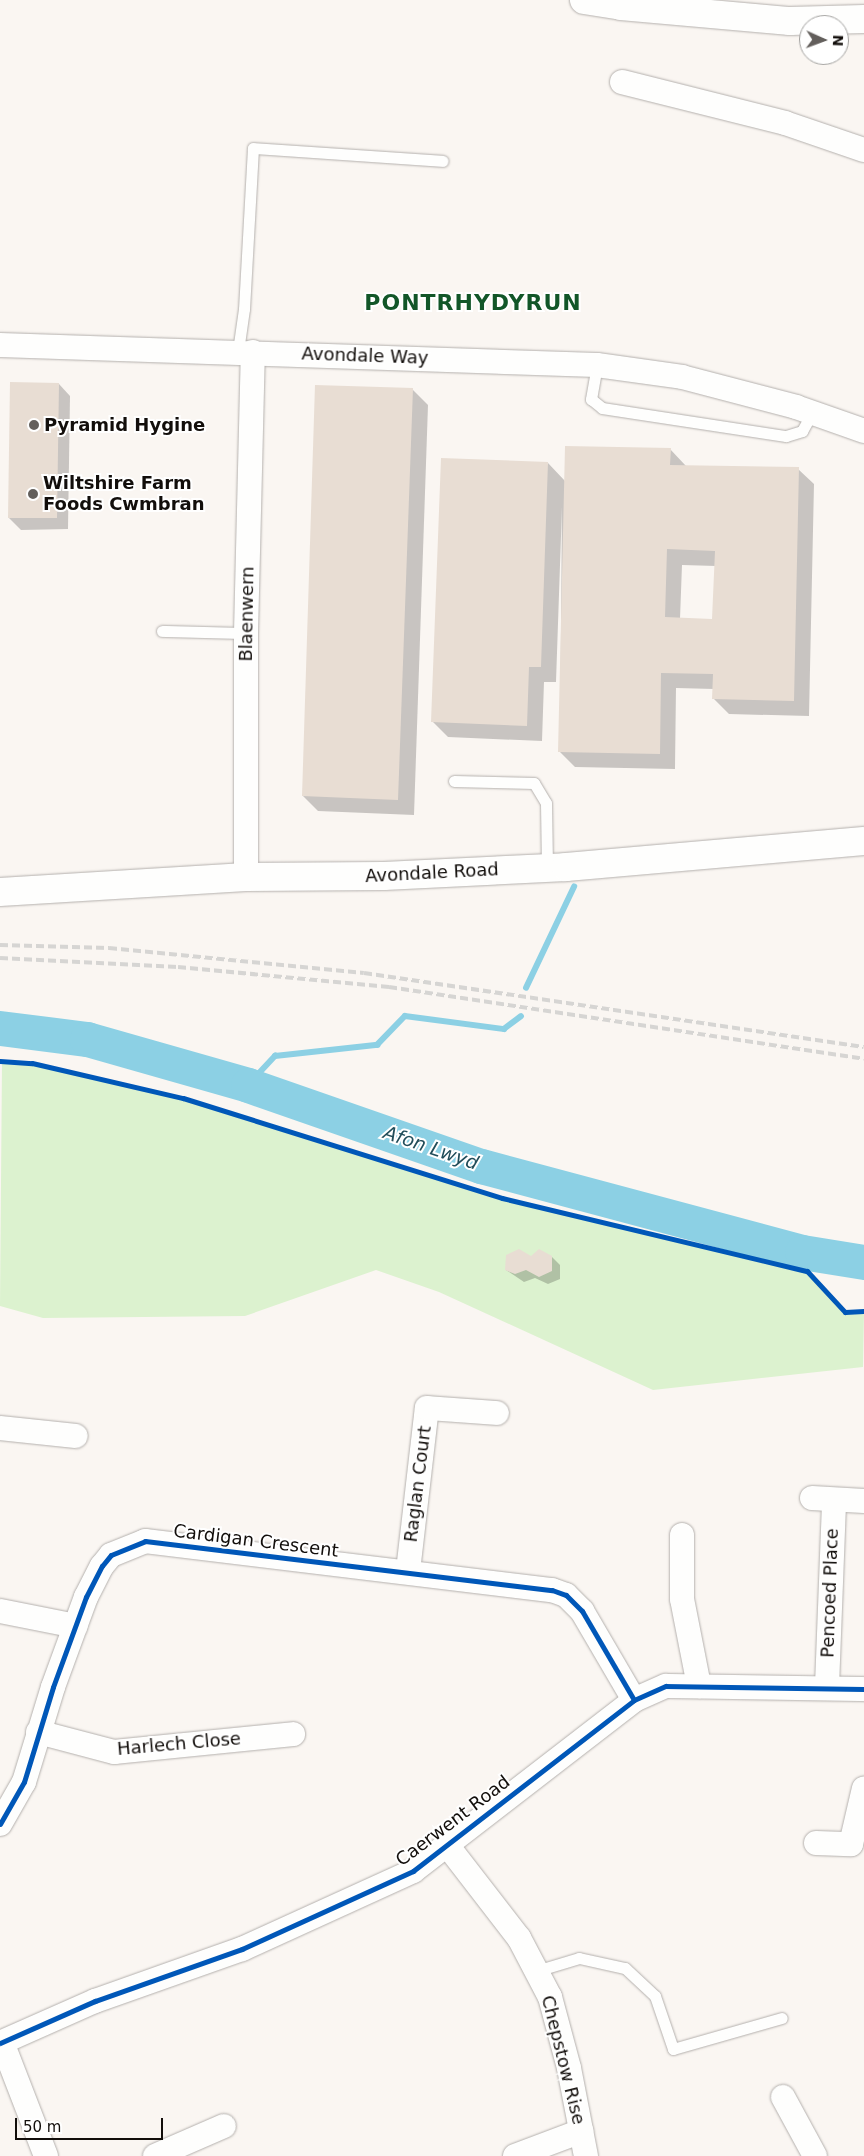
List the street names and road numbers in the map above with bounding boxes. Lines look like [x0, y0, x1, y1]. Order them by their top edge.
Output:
street label: Avondale Way [301, 343, 429, 369]
street label: Blaenwern [235, 566, 259, 662]
street label: Avondale Road [365, 859, 499, 887]
street label: Raglan Court [400, 1425, 436, 1543]
street label: Cardigan Crescent [172, 1520, 340, 1562]
street label: Pencoed Place [817, 1528, 843, 1658]
street label: Harlech Close [116, 1728, 242, 1760]
street label: Caerwent Road [392, 1771, 514, 1871]
street label: Chepstow Rise [537, 1993, 589, 2127]

